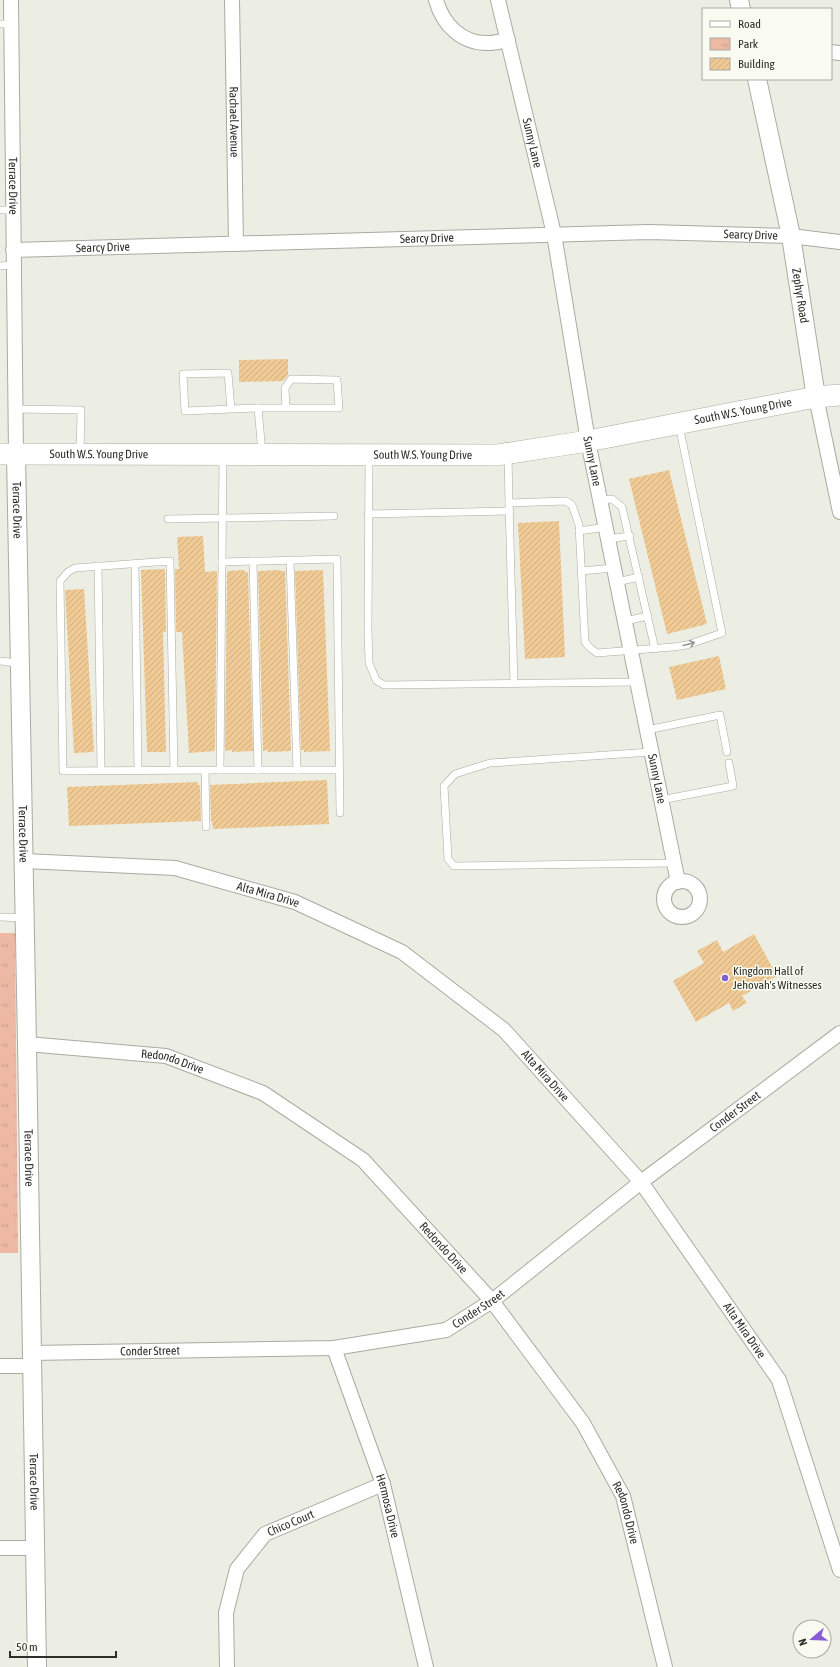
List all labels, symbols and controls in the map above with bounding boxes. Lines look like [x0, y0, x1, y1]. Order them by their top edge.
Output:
legend [702, 8, 832, 80]
text: Road [738, 17, 761, 31]
text: Park [738, 37, 759, 51]
text: Building [738, 57, 776, 71]
street label: Rachael Avenue [226, 86, 242, 158]
street label: Sunny Lane [520, 117, 545, 169]
street label: Terrace Drive [6, 157, 20, 215]
street label: Searcy Drive [724, 227, 778, 243]
street label: Searcy Drive [400, 231, 454, 246]
street label: Searcy Drive [76, 240, 130, 255]
street label: Zephyr Road [789, 267, 811, 324]
street label: South W.S. Young Drive [693, 395, 793, 427]
street label: Sunny Lane [580, 435, 604, 487]
street label: South W.S. Young Drive [50, 447, 148, 461]
street label: South W.S. Young Drive [374, 448, 472, 462]
street label: Terrace Drive [9, 481, 25, 539]
one-way arrow [683, 639, 696, 647]
street label: Sunny Lane [645, 752, 669, 805]
street label: Terrace Drive [16, 805, 31, 863]
street label: Alta Mira Drive [235, 879, 302, 910]
place label: Kingdom Hall of Jehovah's Witnesses [733, 964, 822, 992]
marker: Kingdom Hall of Jehovah's Witnesses [720, 973, 730, 983]
street label: Redondo Drive [141, 1047, 206, 1077]
street label: Alta Mira Drive [518, 1047, 572, 1104]
street label: Conder Street [707, 1088, 763, 1135]
street label: Terrace Drive [21, 1129, 36, 1187]
street label: Redondo Drive [416, 1219, 471, 1277]
street label: Conder Street [450, 1286, 508, 1331]
street label: Alta Mira Drive [720, 1300, 769, 1361]
street label: Conder Street [120, 1344, 180, 1359]
street label: Terrace Drive [27, 1453, 41, 1511]
street label: Hermosa Drive [373, 1472, 402, 1539]
street label: Redondo Drive [609, 1479, 642, 1545]
street label: Chico Court [265, 1507, 317, 1539]
north arrow [792, 1619, 832, 1659]
scale bar [10, 1633, 116, 1659]
text: N [796, 1637, 809, 1647]
text: 50 m [16, 1640, 38, 1654]

